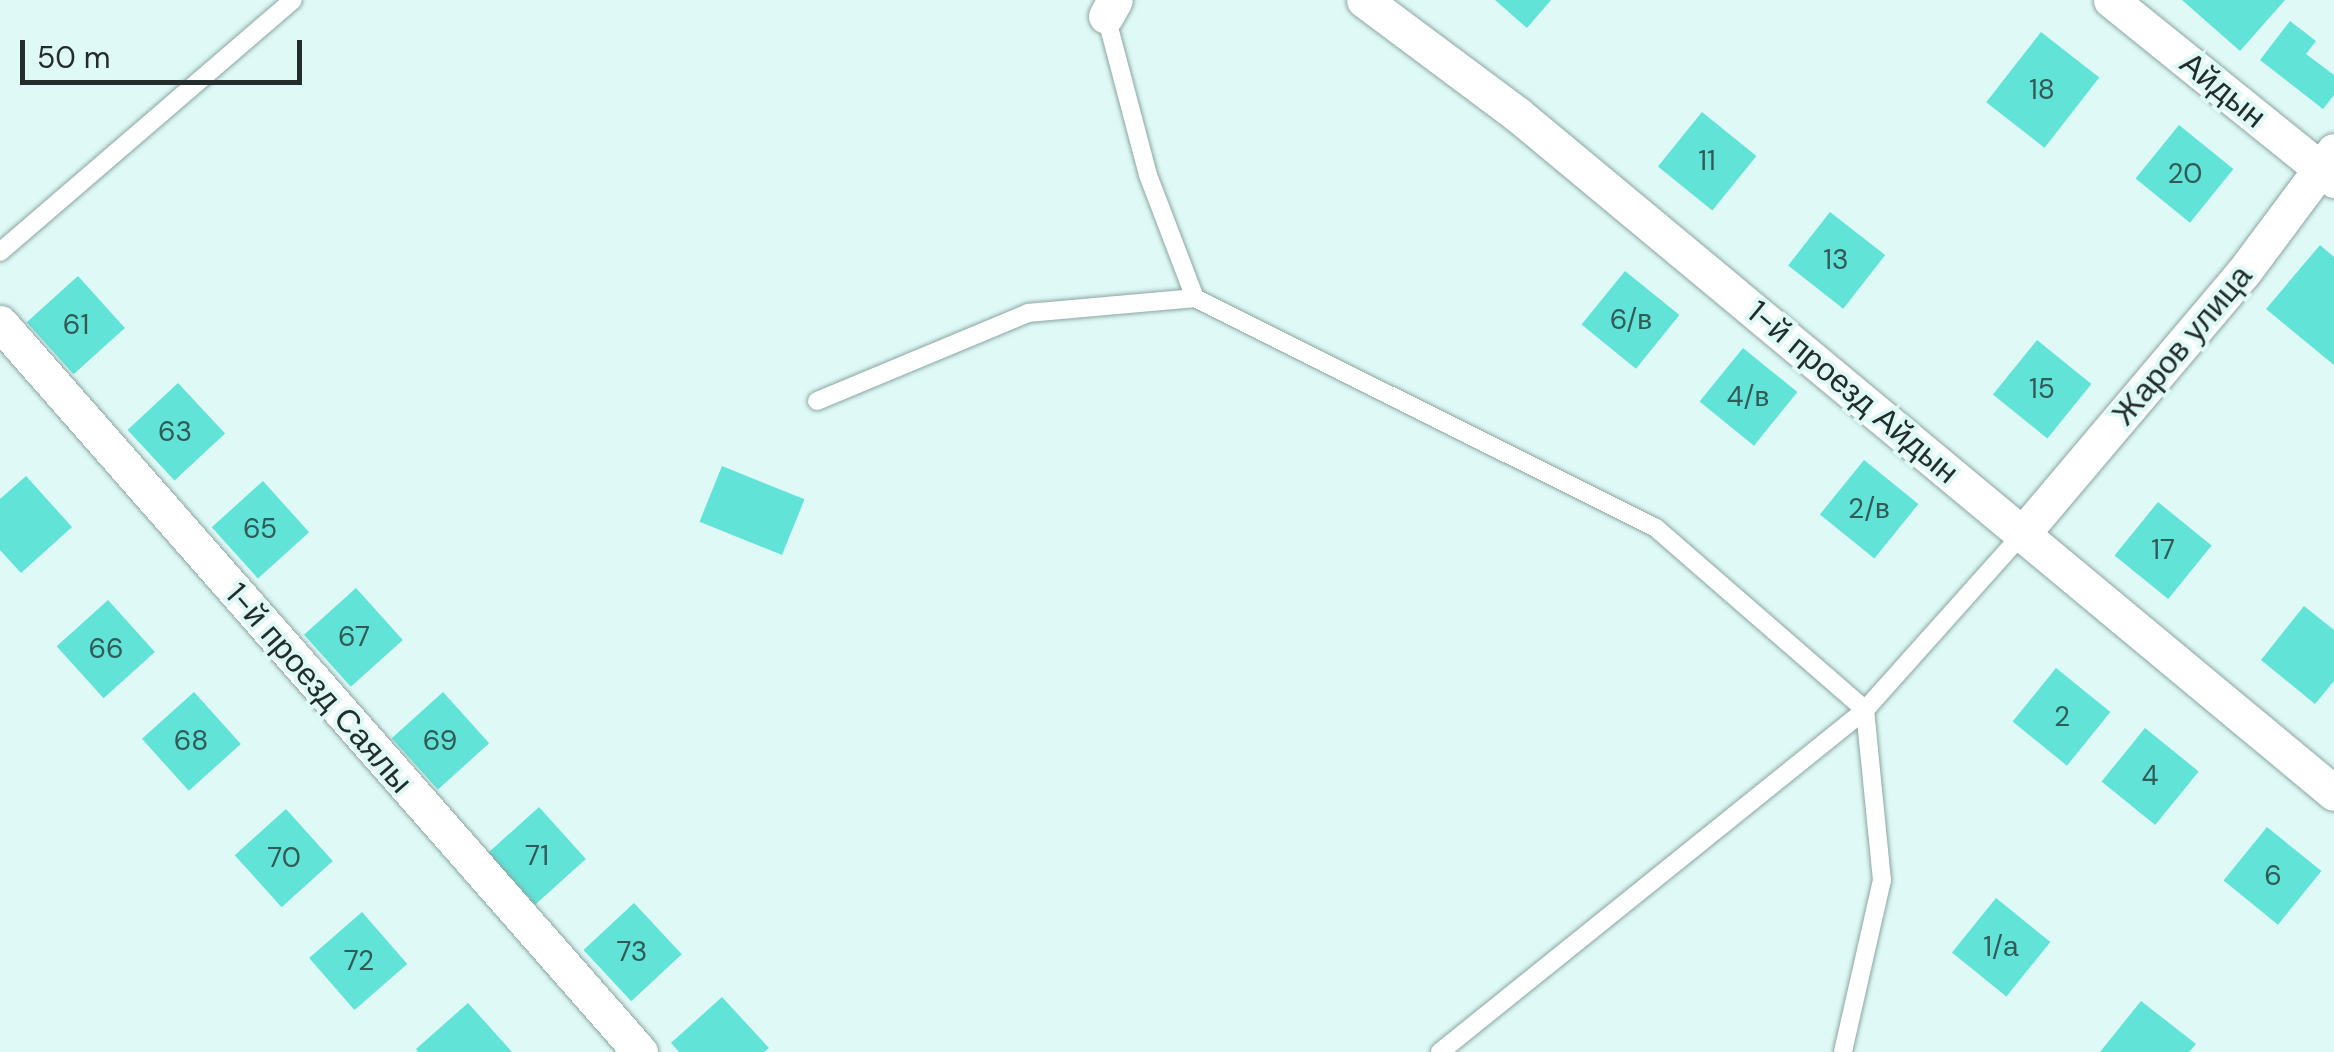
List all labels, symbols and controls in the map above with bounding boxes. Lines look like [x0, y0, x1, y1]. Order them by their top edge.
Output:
scale bar [25, 20, 308, 82]
text: 50 m [37, 38, 111, 77]
street label: Айдын [2173, 44, 2273, 136]
house number: 18 [2029, 73, 2055, 107]
house number: 11 [1698, 144, 1716, 178]
house number: 20 [2168, 157, 2202, 191]
house number: 13 [1823, 243, 1849, 277]
street label: Жаров улица [2104, 257, 2260, 433]
street label: 1-й проезд Айдын [1740, 293, 1966, 491]
house number: 6/в [1610, 303, 1652, 337]
house number: 61 [63, 308, 89, 342]
house number: 15 [2029, 372, 2055, 406]
house number: 4/в [1727, 380, 1769, 414]
house number: 63 [158, 415, 192, 449]
house number: 2/в [1848, 492, 1890, 526]
house number: 65 [243, 512, 277, 546]
house number: 17 [2151, 533, 2175, 567]
street label: 1-й проезд Саялы [218, 575, 420, 801]
house number: 67 [338, 620, 370, 654]
house number: 66 [88, 632, 124, 666]
house number: 2 [2054, 700, 2070, 734]
house number: 68 [174, 724, 208, 758]
house number: 69 [423, 724, 457, 758]
house number: 4 [2142, 759, 2158, 793]
house number: 71 [525, 839, 549, 873]
house number: 70 [267, 841, 301, 875]
house number: 6 [2264, 859, 2282, 893]
house number: 1/а [1983, 930, 2019, 964]
house number: 73 [617, 935, 647, 969]
house number: 72 [344, 944, 374, 978]

